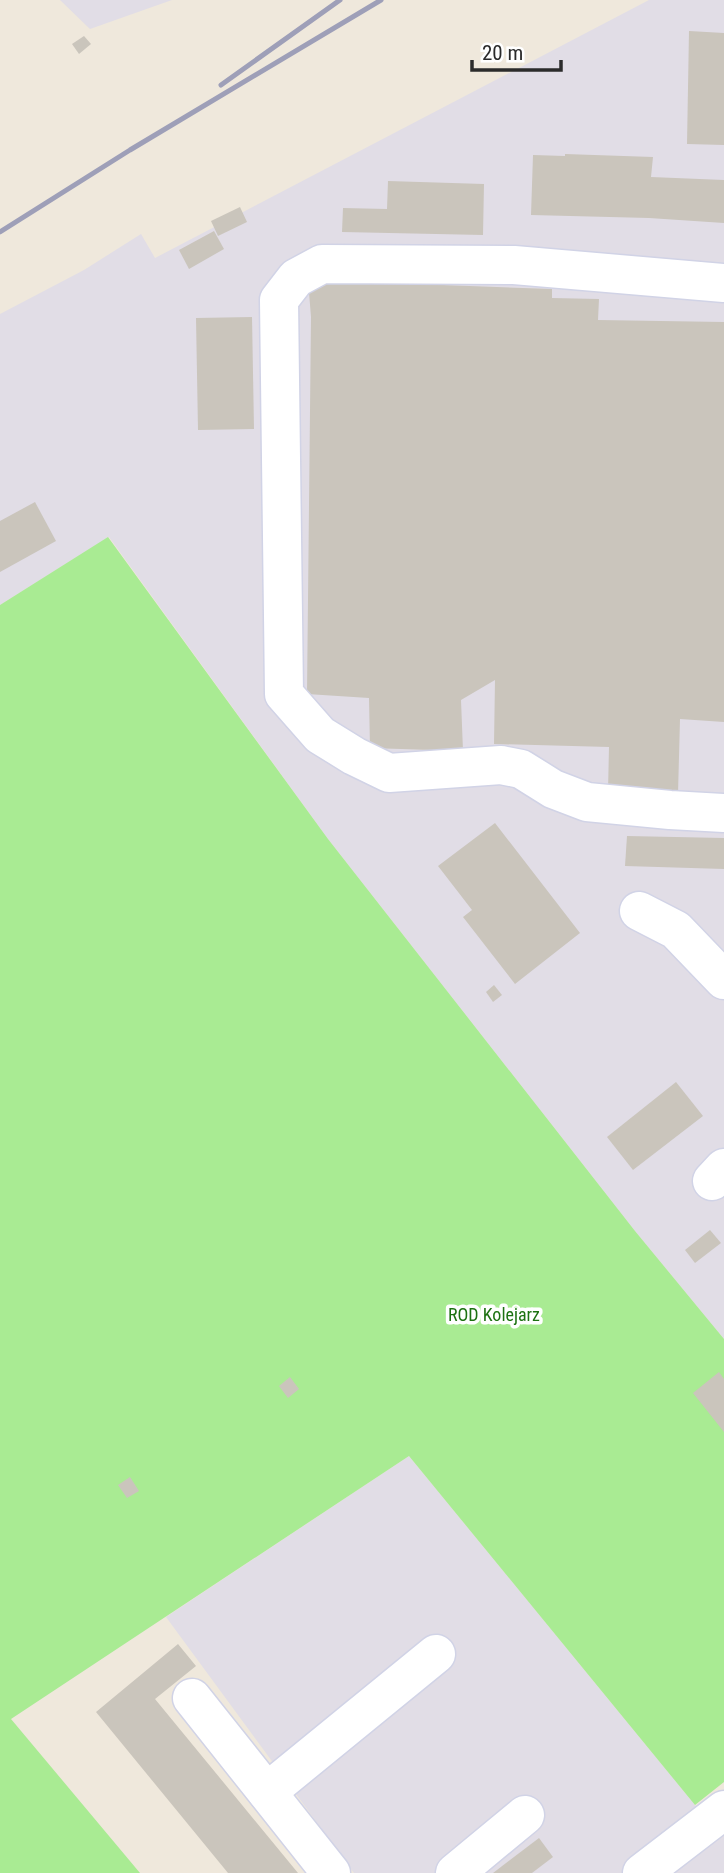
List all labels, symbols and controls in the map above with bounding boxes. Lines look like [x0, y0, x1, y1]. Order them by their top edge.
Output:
scale bar [472, 28, 561, 72]
text: 20 m [482, 41, 523, 65]
park label: ROD Kolejarz [448, 1304, 540, 1325]

